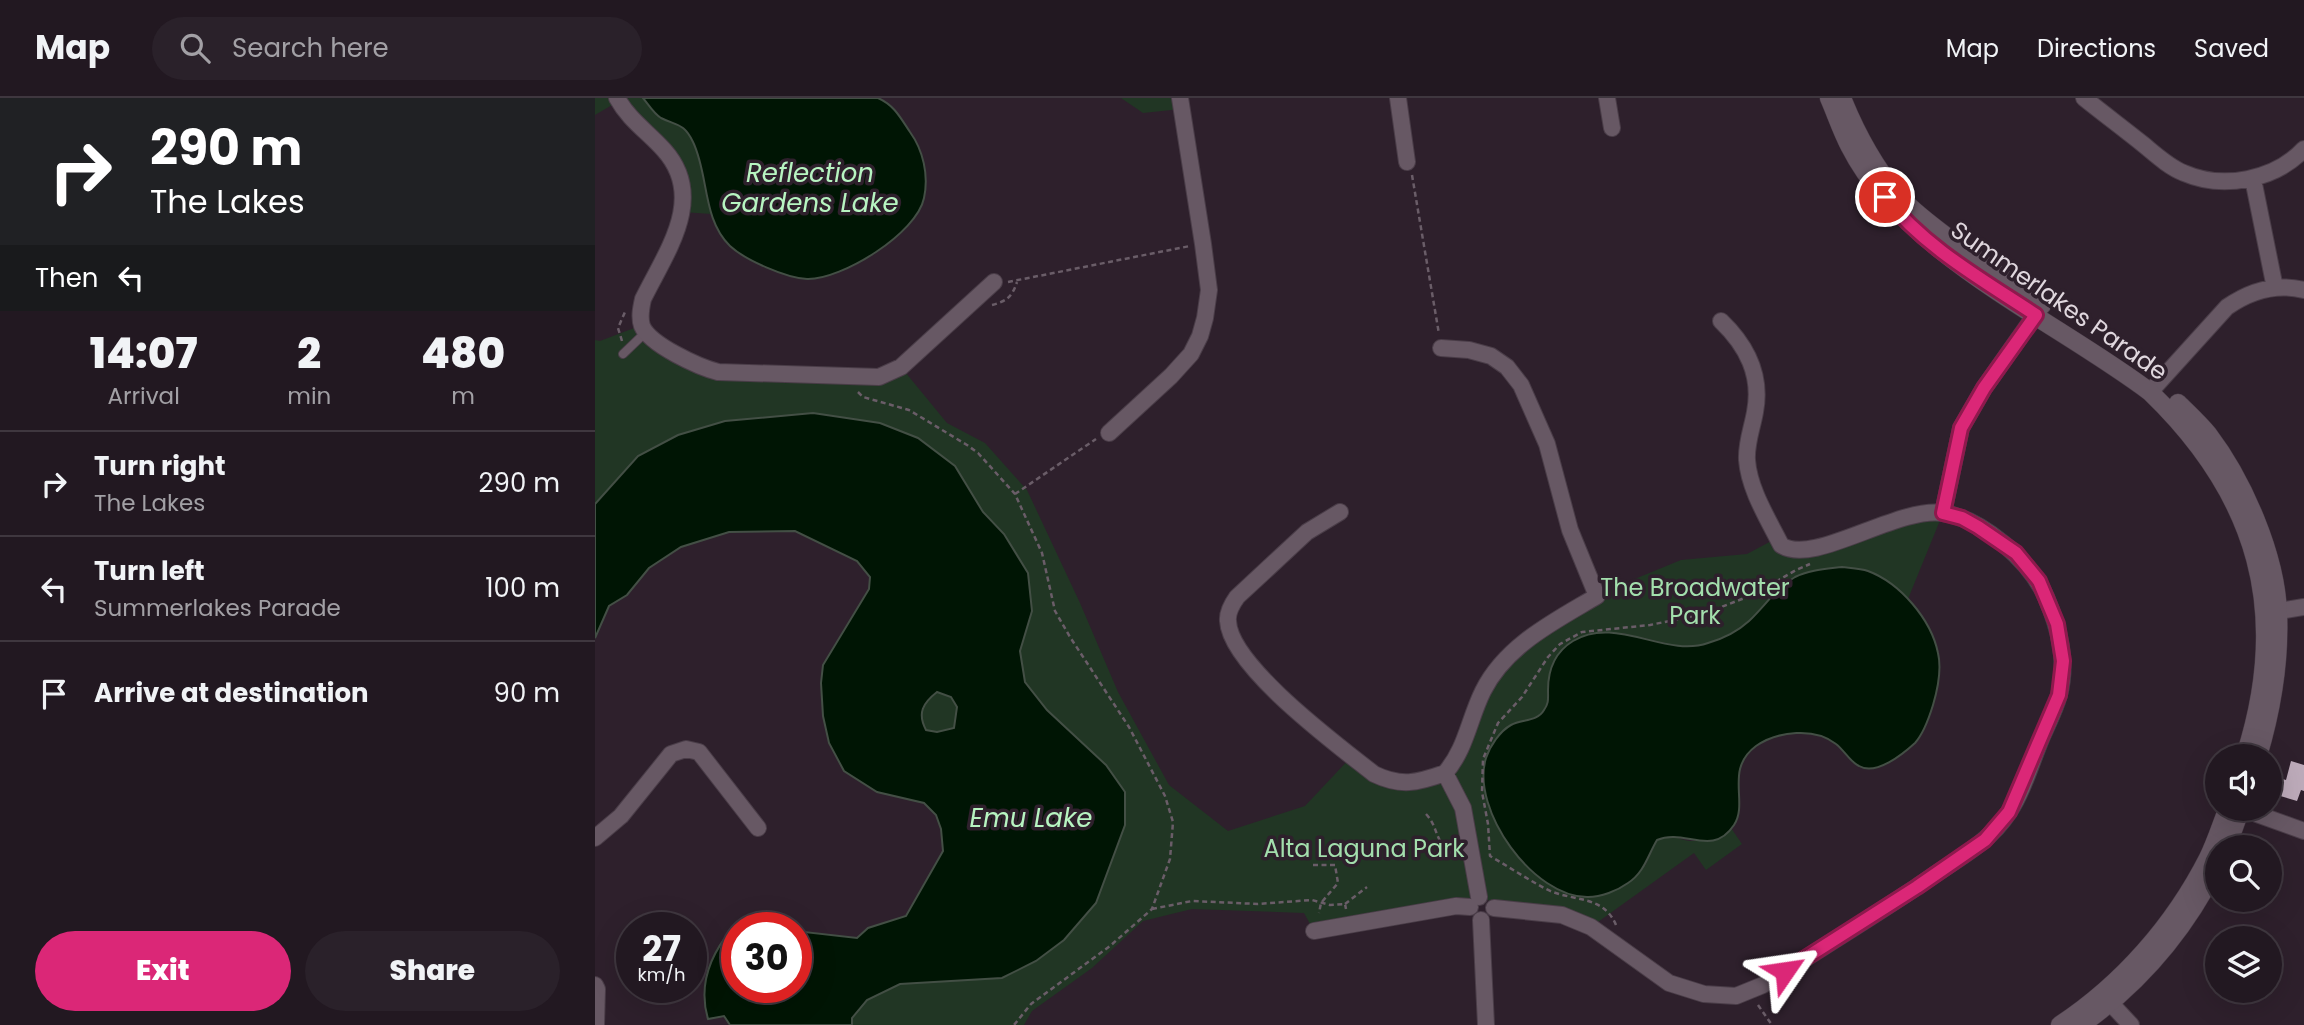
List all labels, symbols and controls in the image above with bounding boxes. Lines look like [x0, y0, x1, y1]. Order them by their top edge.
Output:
search box [152, 17, 642, 80]
text: Map [35, 24, 110, 71]
icon: search [176, 29, 214, 67]
text: Search here [232, 30, 389, 66]
text: Map [1946, 32, 1999, 65]
text: Directions [2037, 32, 2156, 65]
text: Saved [2194, 32, 2269, 65]
text: 290 m [150, 114, 302, 182]
icon: right [35, 126, 126, 217]
water label: Reflection Gardens Lake [721, 155, 899, 221]
pin [1855, 167, 1915, 227]
icon: arrive [1866, 178, 1904, 216]
text: The Lakes [150, 179, 305, 224]
street label: Summerlakes Parade [1944, 213, 2174, 388]
icon: left [112, 259, 150, 297]
text: Then [35, 260, 98, 296]
text: 14:07 [90, 324, 197, 383]
text: 2 [297, 324, 321, 383]
text: 480 [421, 324, 505, 383]
text: Arrival [107, 380, 180, 412]
text: min [287, 380, 331, 412]
text: m [451, 380, 475, 412]
text: Turn right [94, 448, 226, 484]
icon: right [35, 465, 73, 503]
text: 290 m [479, 465, 560, 501]
text: The Lakes [94, 487, 205, 519]
text: Turn left [94, 553, 205, 589]
icon: left [35, 570, 73, 608]
text: 100 m [485, 570, 560, 606]
park label: The Broadwater Park [1600, 571, 1790, 632]
text: Summerlakes Parade [94, 592, 341, 624]
icon: arrive [35, 675, 73, 713]
text: Arrive at destination [94, 675, 369, 711]
text: 90 m [494, 675, 560, 711]
map controls [2205, 744, 2282, 1003]
button: sound [2205, 744, 2282, 821]
water label: Emu Lake [970, 800, 1092, 836]
park label: Alta Laguna Park [1263, 832, 1465, 865]
button: search [2205, 835, 2282, 912]
speed limit sign: 30 [721, 912, 812, 1003]
text: 27 [642, 924, 681, 973]
button: layers [2205, 926, 2282, 1003]
button: Exit [35, 931, 291, 1011]
button: Share [305, 931, 560, 1011]
position arrow [1748, 934, 1822, 1008]
text: km/h [638, 962, 685, 987]

